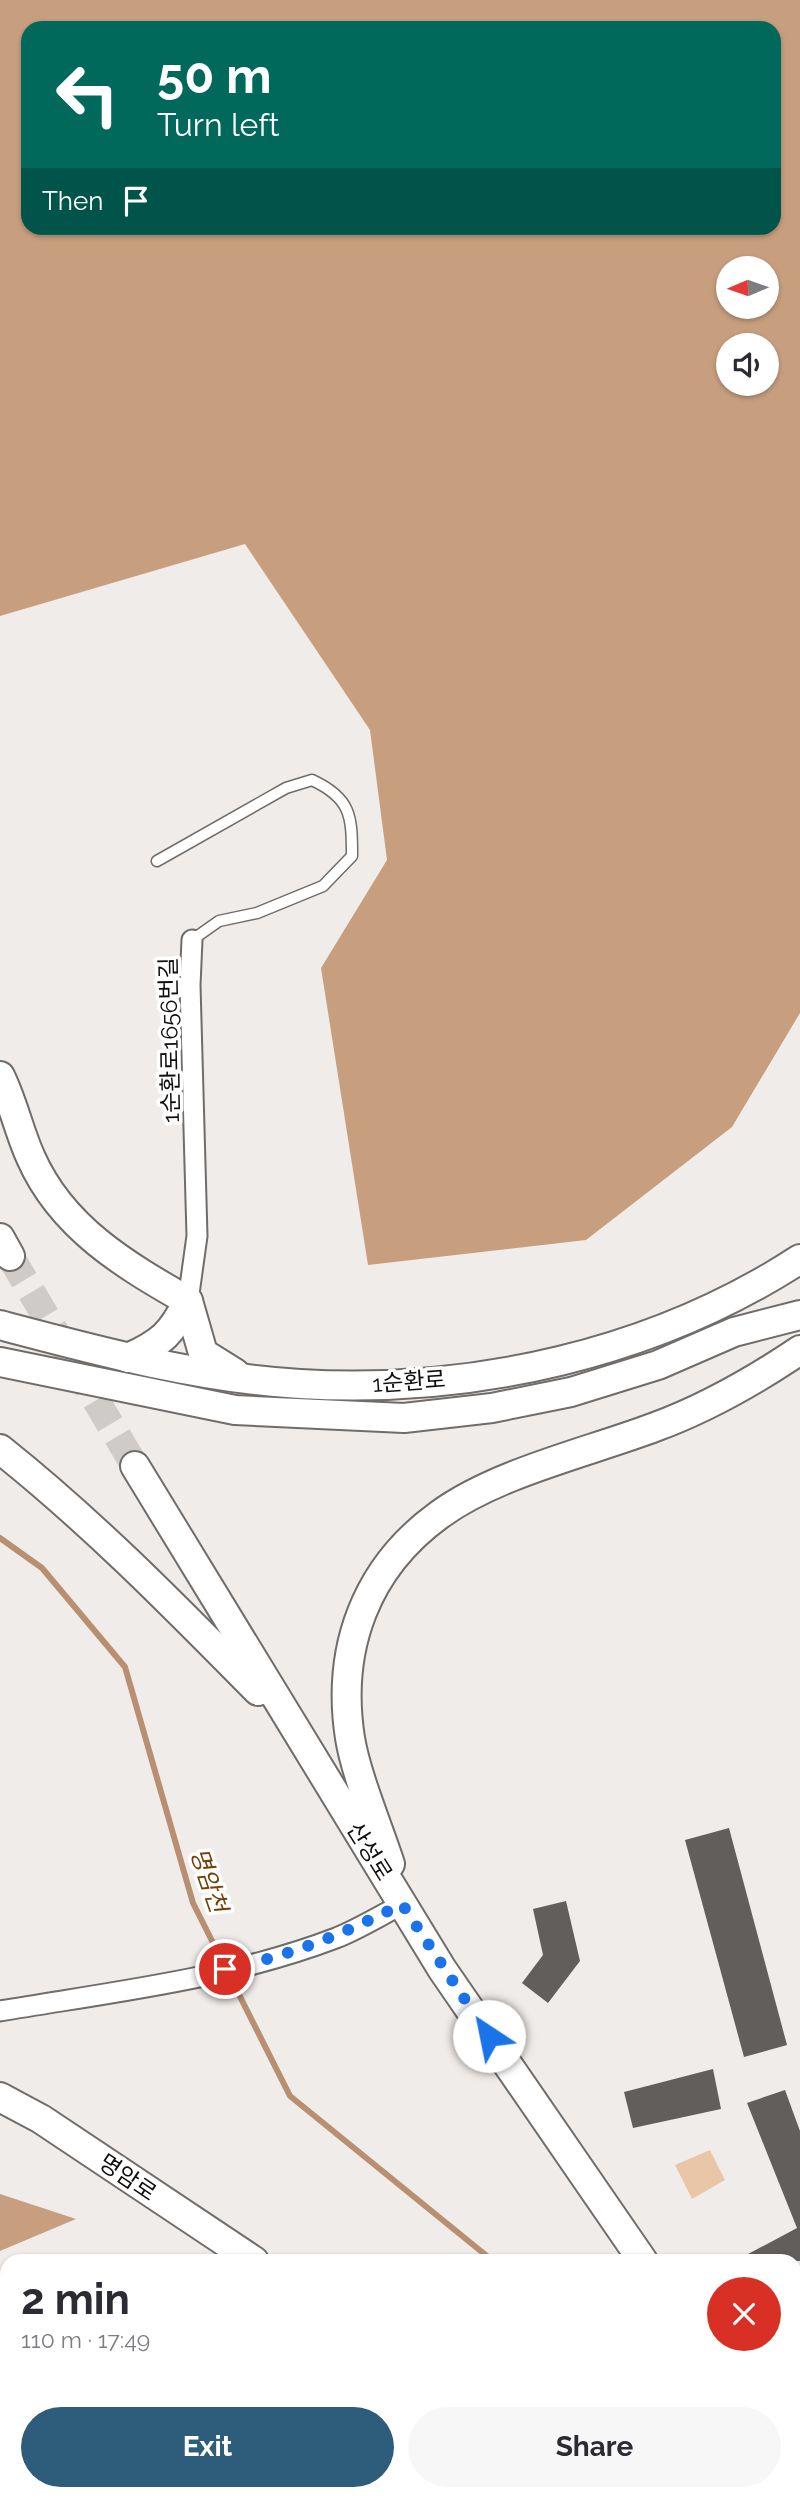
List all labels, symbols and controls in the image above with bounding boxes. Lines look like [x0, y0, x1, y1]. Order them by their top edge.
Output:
text: 50 m [157, 47, 272, 104]
icon: left [42, 49, 133, 140]
text: Turn left [157, 106, 279, 143]
icon: arrive [117, 182, 155, 220]
text: Then [42, 186, 103, 216]
north arrow [716, 256, 779, 318]
map controls [716, 256, 779, 396]
button: sound [716, 333, 779, 396]
street label: 1순환로1656번길 [154, 957, 184, 1123]
street label: 1순환로 [371, 1365, 447, 1397]
street label: 산성로 [342, 1817, 398, 1885]
water label: 명암천 [185, 1844, 234, 1919]
pin [195, 1939, 255, 1999]
icon: arrive [206, 1950, 244, 1988]
position arrow [452, 1999, 526, 2073]
street label: 명암로 [94, 2148, 162, 2206]
text: 2 min [21, 2275, 130, 2324]
button: close [707, 2277, 781, 2351]
text: 110 m · 17:49 [21, 2326, 150, 2353]
button: Exit [21, 2407, 394, 2487]
button: Share [408, 2407, 781, 2487]

